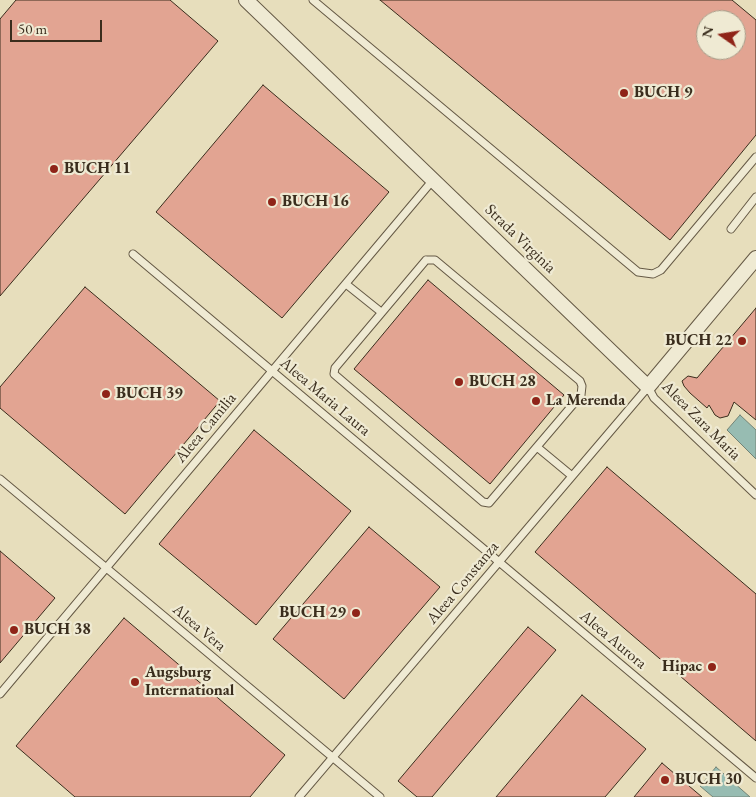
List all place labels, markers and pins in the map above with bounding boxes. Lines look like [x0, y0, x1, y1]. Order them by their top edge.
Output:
place label: BUCH 9 [634, 83, 692, 103]
marker: BUCH 9 [618, 87, 630, 99]
place label: BUCH 11 [64, 159, 131, 179]
marker: BUCH 11 [48, 163, 60, 175]
place label: BUCH 16 [282, 192, 349, 212]
marker: BUCH 16 [266, 196, 278, 208]
place label: BUCH 22 [665, 331, 732, 351]
marker: BUCH 22 [736, 335, 748, 347]
place label: BUCH 28 [469, 372, 536, 392]
marker: BUCH 28 [453, 376, 465, 388]
place label: BUCH 39 [116, 384, 183, 404]
marker: BUCH 39 [100, 388, 112, 400]
place label: La Merenda [546, 391, 625, 411]
marker: La Merenda [530, 395, 542, 407]
place label: BUCH 29 [279, 603, 346, 623]
marker: BUCH 29 [350, 607, 362, 619]
place label: BUCH 38 [24, 620, 91, 640]
marker: BUCH 38 [8, 624, 20, 636]
place label: Hipac [662, 657, 702, 677]
marker: Hipac [706, 661, 718, 673]
place label: Augsburg International [145, 663, 234, 701]
marker: Augsburg International [129, 676, 141, 688]
place label: BUCH 30 [675, 770, 742, 790]
marker: BUCH 30 [659, 774, 671, 786]

